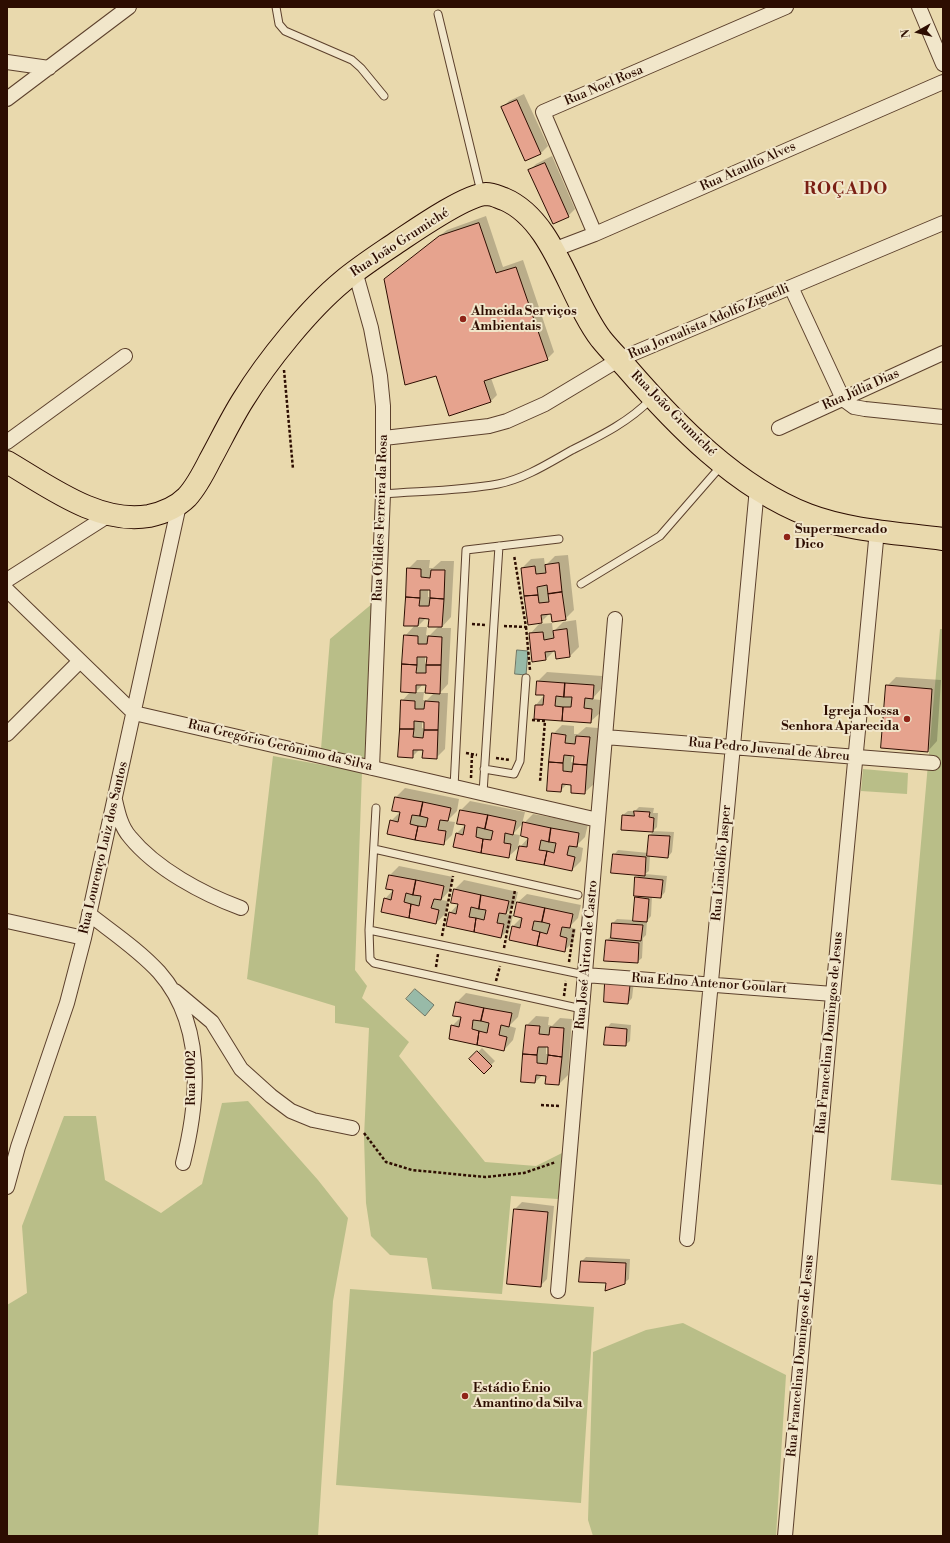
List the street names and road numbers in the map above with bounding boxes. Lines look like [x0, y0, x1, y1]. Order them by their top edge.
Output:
street label: Rua Noel Rosa [562, 62, 646, 110]
street label: Rua Ataulfo Alves [698, 139, 798, 195]
street label: Rua João Grumiché [348, 205, 452, 281]
street label: Rua Jornalista Adolfo Ziguelli [626, 281, 792, 363]
street label: Rua Júlia Dias [820, 366, 902, 414]
street label: Rua João Grumiché [627, 368, 719, 460]
street label: Rua Otildes Ferreira da Rosa [370, 434, 392, 602]
street label: Rua Gregório Gerônimo da Silva [186, 717, 374, 775]
street label: Rua Pedro Juvenal de Abreu [688, 735, 850, 765]
street label: Rua Lourenço Luiz dos Santos [77, 760, 131, 936]
street label: Rua Lindolfo Jasper [709, 804, 735, 922]
street label: Rua José Airton de Castro [573, 880, 601, 1030]
street label: Rua Francelina Domingos de Jesus [813, 931, 847, 1135]
street label: Rua Edno Antenor Goulart [631, 971, 787, 997]
street label: Rua 1002 [184, 1050, 200, 1106]
street label: Rua Francelina Domingos de Jesus [784, 1254, 818, 1458]

